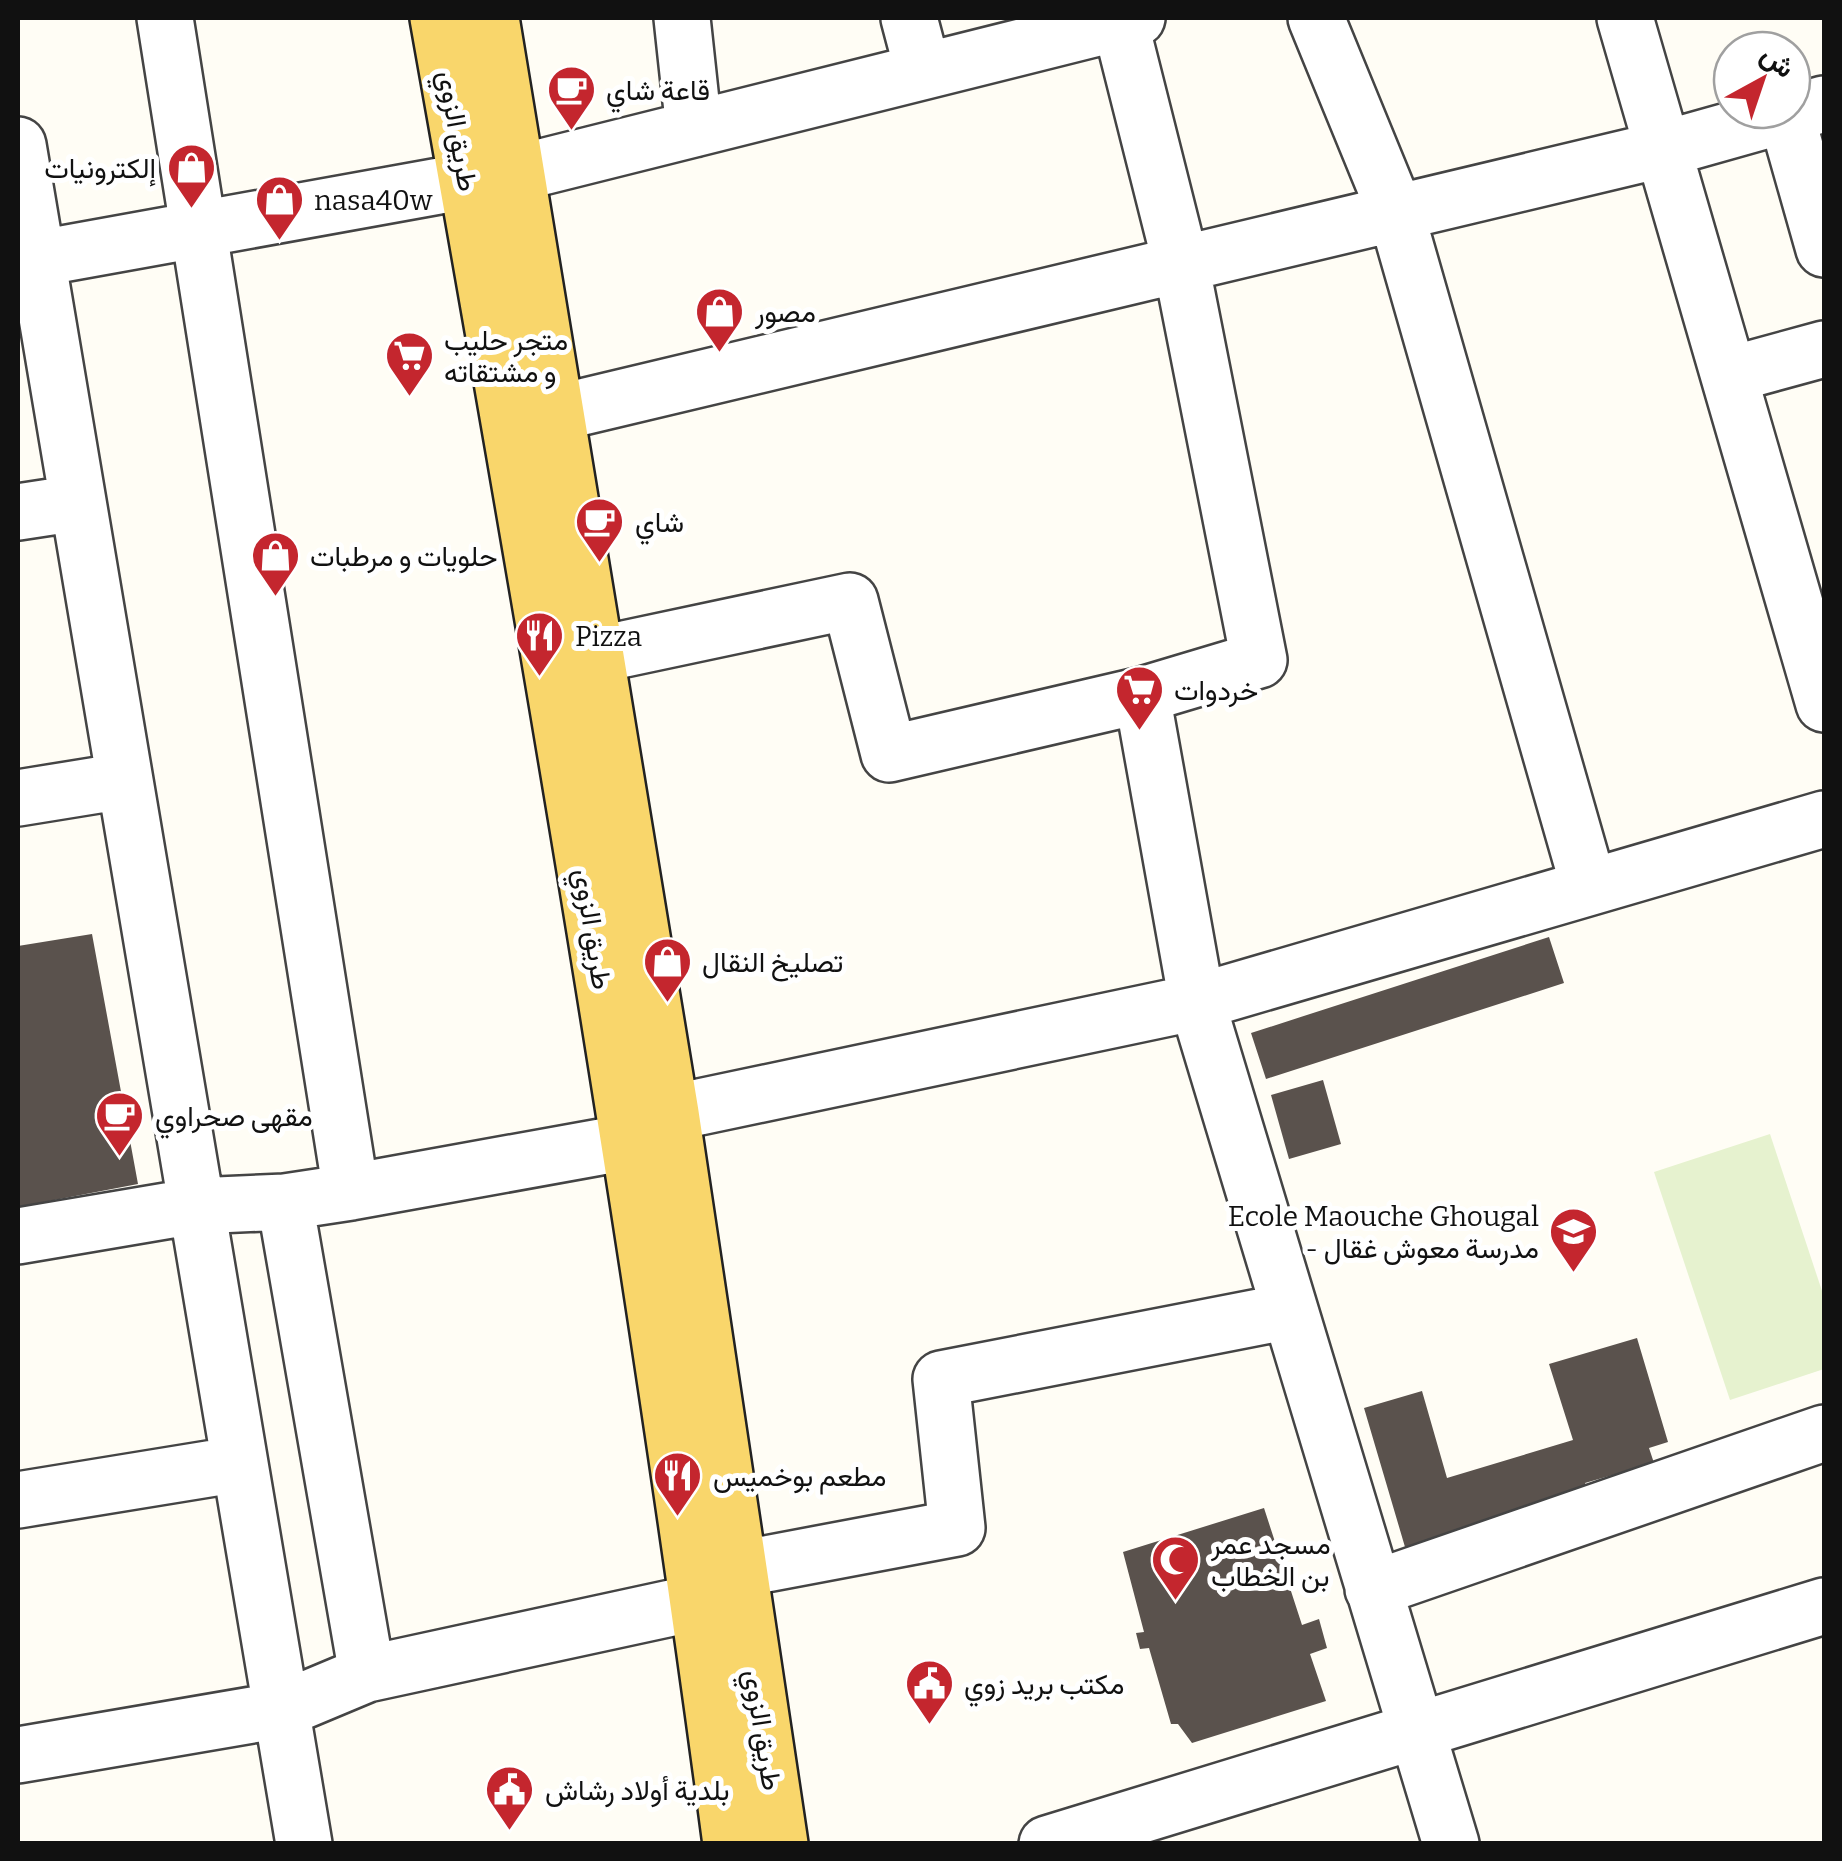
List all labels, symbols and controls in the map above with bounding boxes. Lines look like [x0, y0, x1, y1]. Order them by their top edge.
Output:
north arrow [1712, 30, 1812, 130]
text: ش [1754, 38, 1801, 85]
cafe icon: قاعة شاي [545, 64, 597, 132]
street label: طريق الزوي [425, 68, 485, 195]
place label: قاعة شاي [606, 74, 710, 113]
shop icon: إلكترونيات [165, 142, 217, 210]
place label: إلكترونيات [44, 152, 156, 187]
shop icon: nasa40w [253, 174, 305, 242]
place label: nasa40w [314, 184, 433, 217]
shop icon: مصور [694, 286, 746, 354]
place label: مصور [754, 296, 816, 330]
place label: متجر حليب و مشتقاته [444, 324, 568, 390]
supermarket icon: متجر حليب و مشتقاته [383, 330, 435, 398]
cafe icon: شاي [574, 496, 626, 564]
place label: شاي [635, 506, 684, 545]
shop icon: حلويات و مرطبات [249, 530, 301, 598]
place label: حلويات و مرطبات [310, 540, 498, 574]
restaurant icon: Pizza [514, 610, 566, 678]
place label: Pizza [575, 620, 642, 653]
supermarket icon: خردوات [1113, 664, 1165, 732]
place label: خردوات [1174, 674, 1258, 708]
street label: طريق الزوي [561, 866, 619, 993]
shop icon: تصليخ النقال [641, 936, 693, 1004]
place label: تصليخ النقال [702, 946, 843, 982]
cafe icon: مقهى صحراوي [94, 1090, 146, 1158]
place label: مقهى صحراوي [155, 1100, 313, 1139]
place label: Ecole Maouche Ghougal - مدرسة معوش غقال [1228, 1200, 1539, 1266]
school or university icon: Ecole Maouche Ghougal - مدرسة معوش غقال [1548, 1206, 1600, 1274]
restaurant icon: مطعم بوخميس [652, 1450, 704, 1518]
place label: مطعم بوخميس [713, 1460, 887, 1495]
place label: مسجد عمر بن الخطاب [1210, 1528, 1331, 1593]
mosque icon: مسجد عمر بن الخطاب [1150, 1534, 1202, 1602]
public building icon: مكتب بريد زوي [903, 1658, 955, 1726]
street label: طريق الزوي [731, 1667, 789, 1794]
place label: مكتب بريد زوي [964, 1668, 1125, 1707]
public building icon: بلدية أولاد رشاش [484, 1764, 536, 1832]
place label: بلدية أولاد رشاش [545, 1774, 730, 1808]

